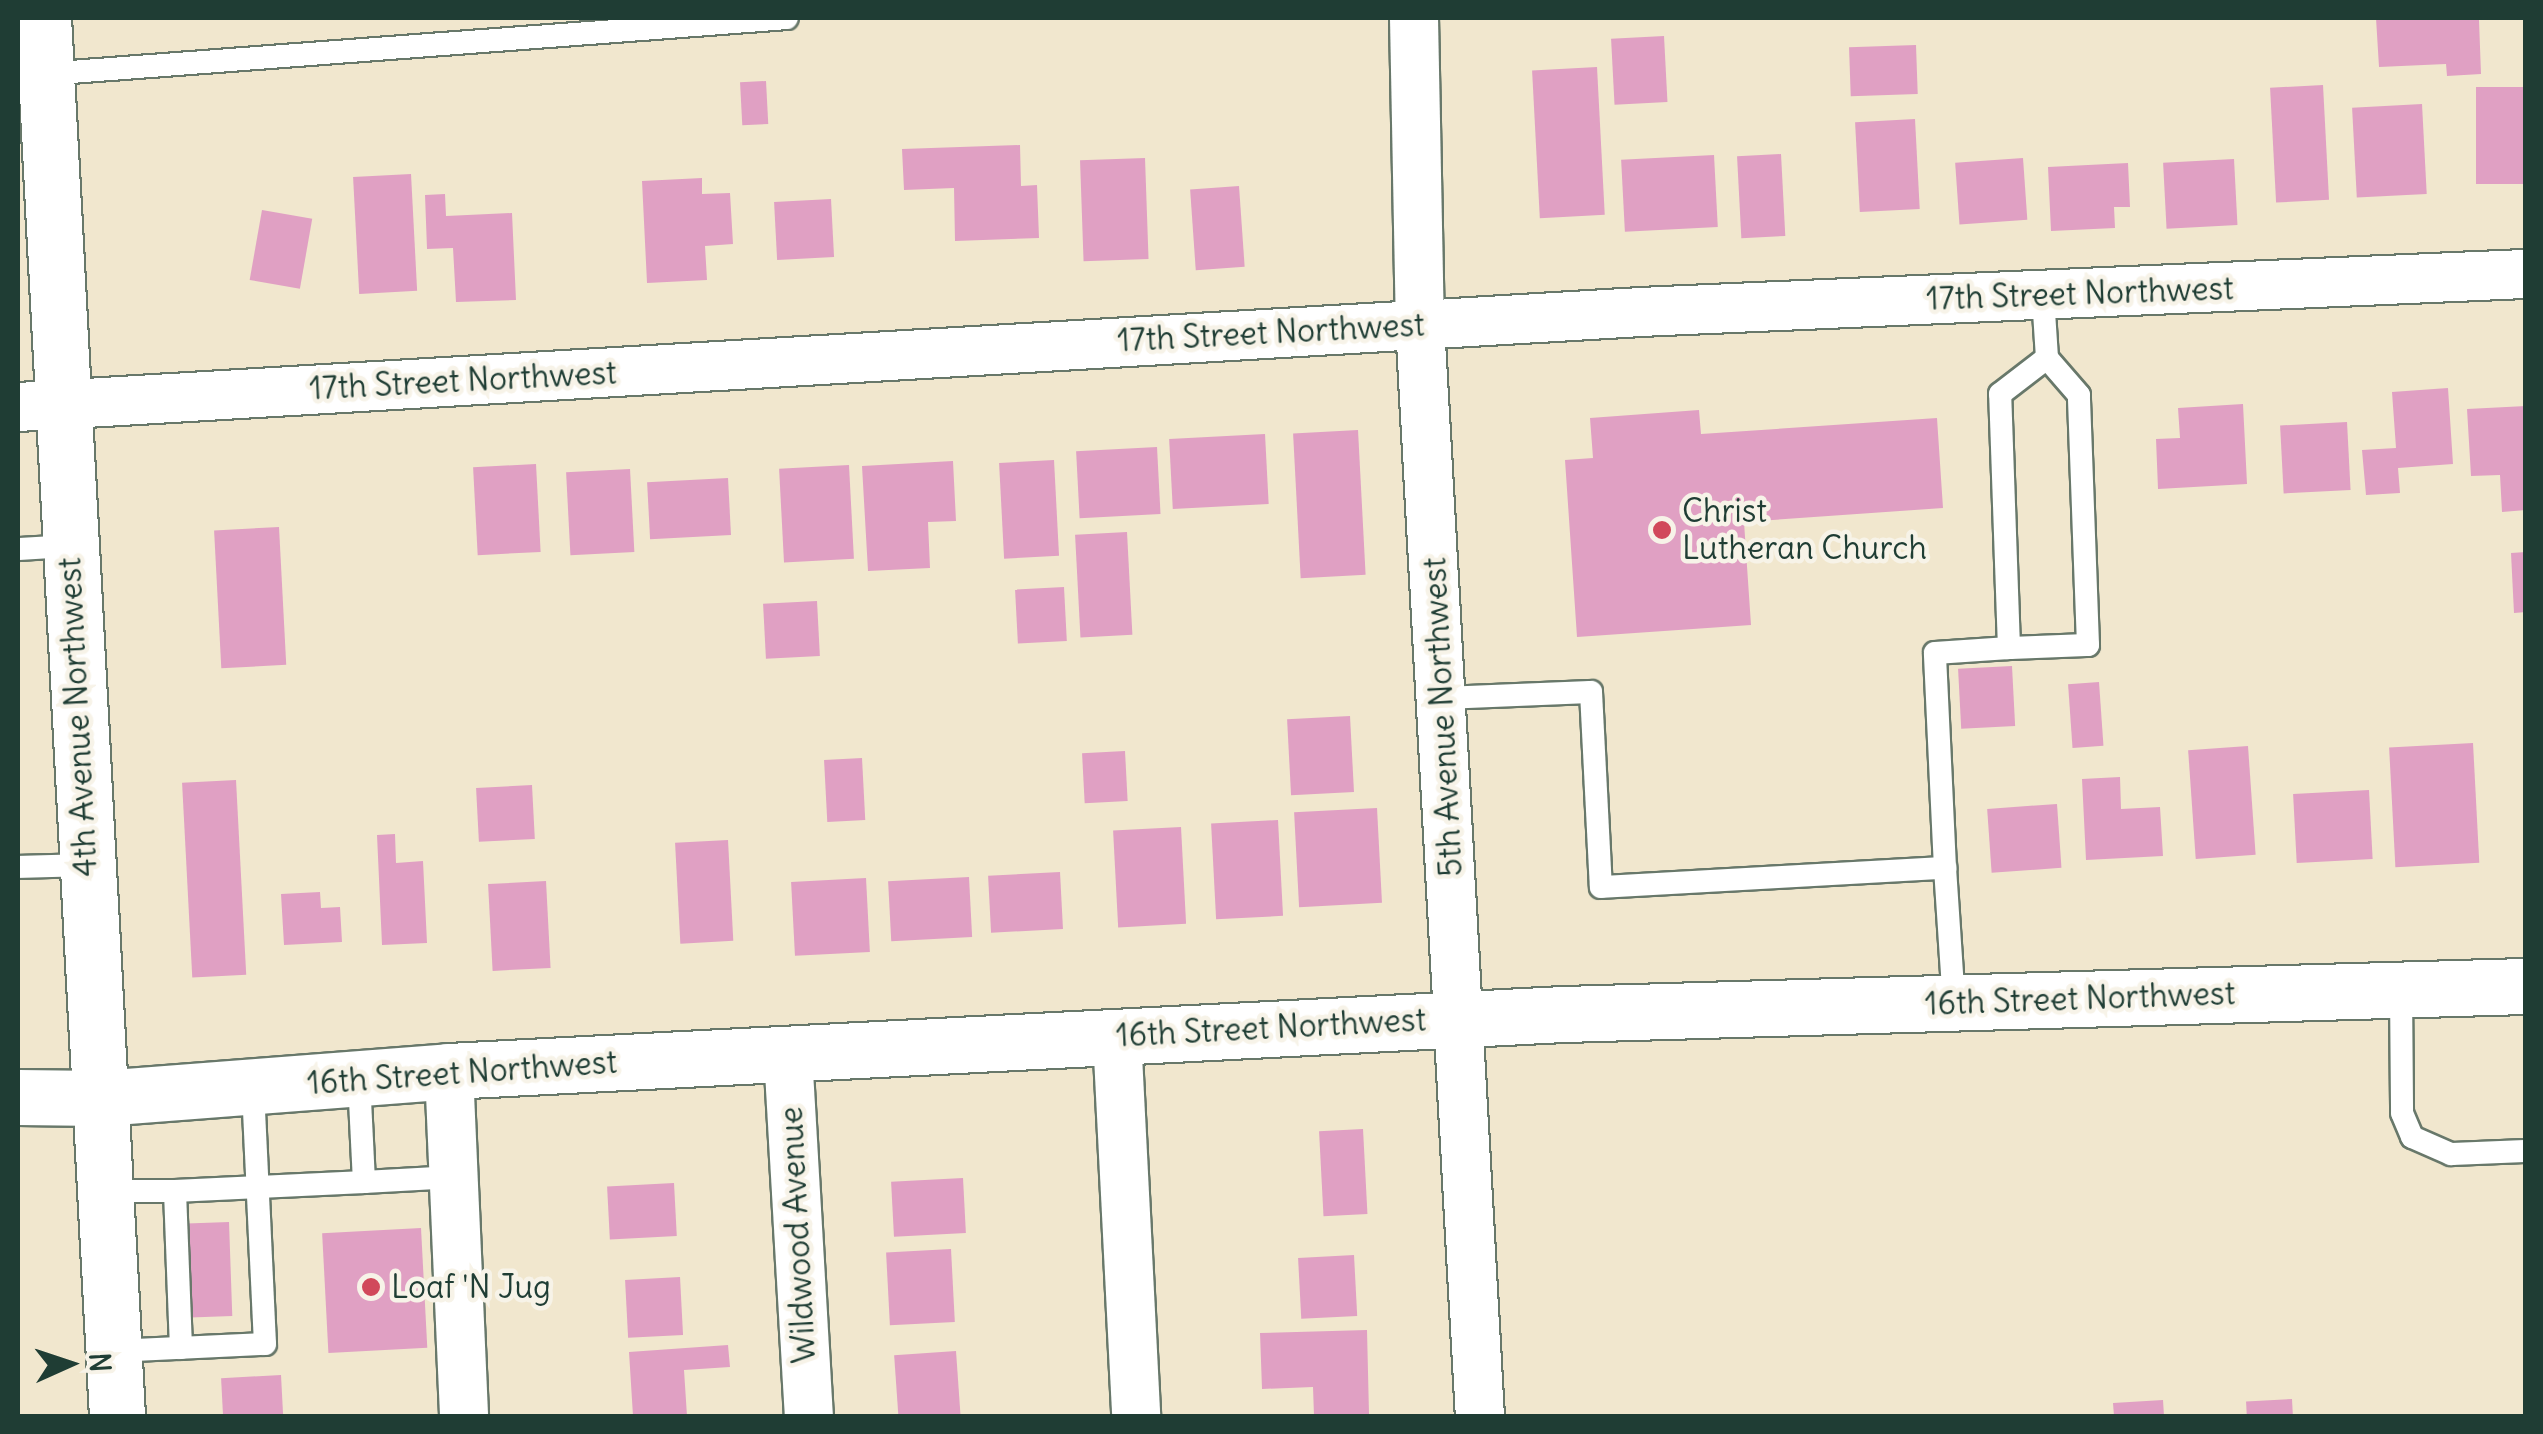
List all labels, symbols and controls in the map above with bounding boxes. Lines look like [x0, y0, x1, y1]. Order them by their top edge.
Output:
street label: 17th Street Northwest [1925, 269, 2235, 319]
street label: 17th Street Northwest [1116, 306, 1426, 360]
street label: 17th Street Northwest [308, 354, 618, 408]
place label: Christ Lutheran Church [1682, 493, 1927, 568]
marker: Christ Lutheran Church [1651, 519, 1673, 541]
street label: 4th Avenue Northwest [50, 556, 106, 878]
street label: 5th Avenue Northwest [1415, 556, 1471, 878]
street label: 16th Street Northwest [1924, 974, 2236, 1024]
street label: 16th Street Northwest [1115, 1001, 1427, 1055]
street label: 16th Street Northwest [306, 1043, 618, 1103]
street label: Wildwood Avenue [772, 1106, 824, 1364]
place label: Loaf 'N Jug [391, 1268, 551, 1306]
marker: Loaf 'N Jug [360, 1276, 382, 1298]
north arrow [20, 1314, 120, 1414]
text: N [81, 1352, 118, 1373]

